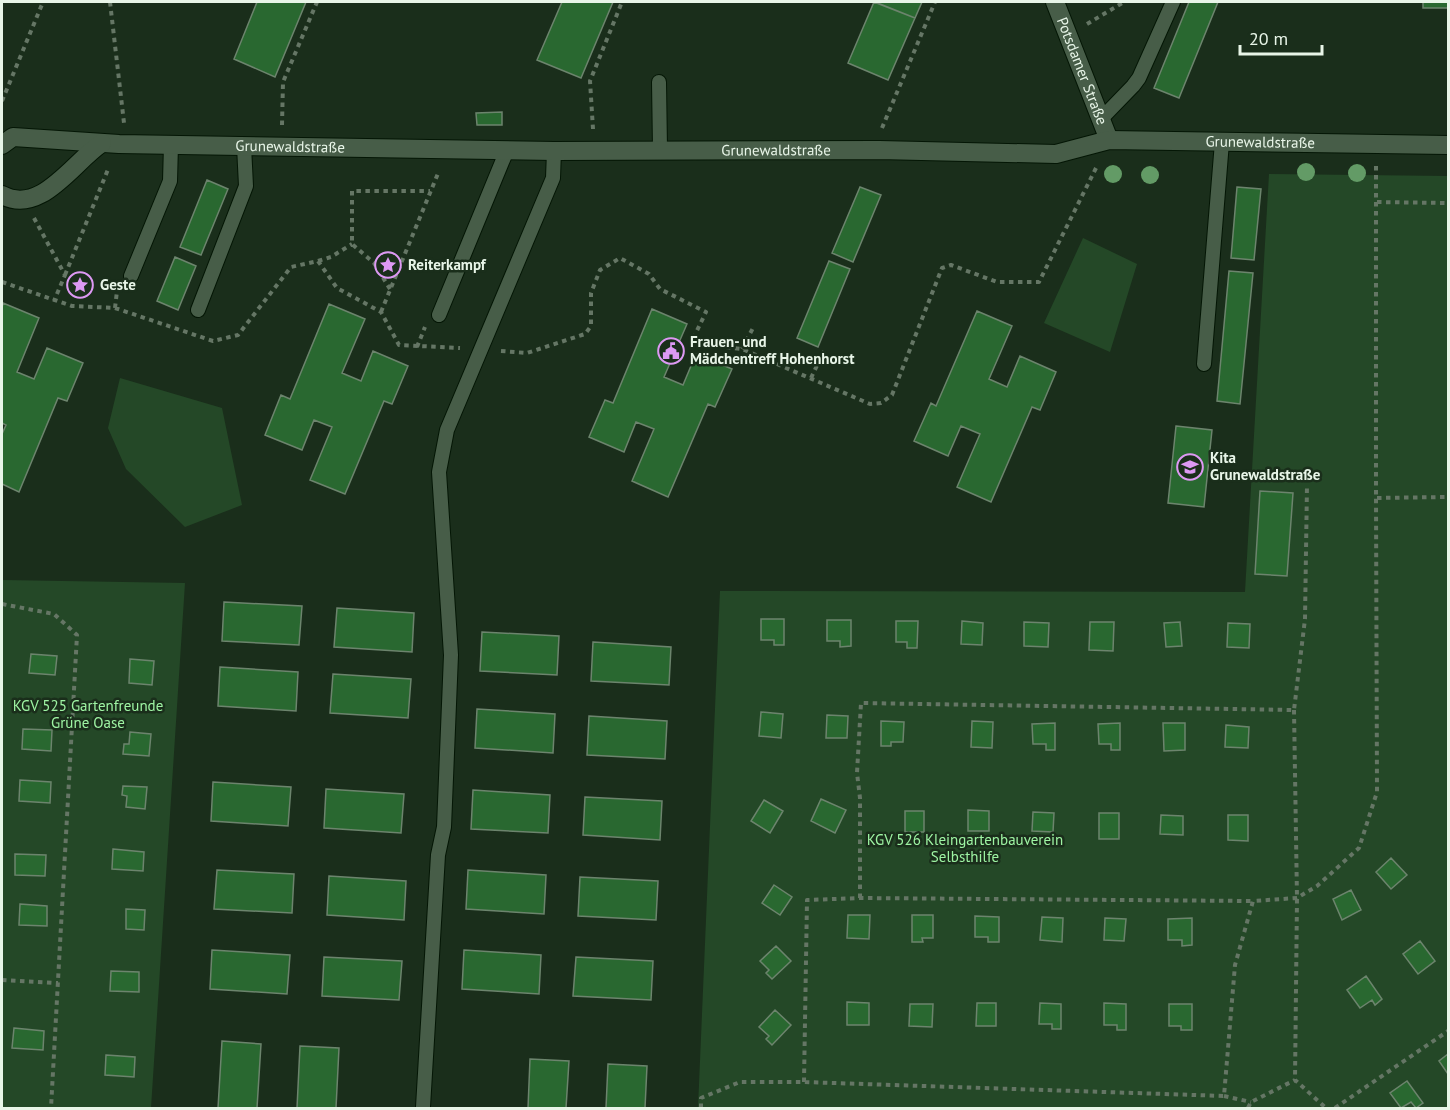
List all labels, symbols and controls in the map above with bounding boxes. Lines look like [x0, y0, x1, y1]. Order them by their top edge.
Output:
street label: Potsdamer Straße [1053, 14, 1112, 127]
scale bar [1240, 18, 1322, 56]
text: 20 m [1249, 27, 1288, 50]
street label: Grunewaldstraße [1205, 131, 1315, 152]
street label: Grunewaldstraße [235, 136, 345, 157]
street label: Grunewaldstraße [721, 140, 831, 159]
place icon: Reiterkampf [373, 250, 403, 280]
place label: Reiterkampf [408, 255, 487, 274]
place icon: Geste [65, 270, 95, 300]
place label: Geste [100, 275, 136, 294]
place label: Frauen- und Mädchentreff Hohenhorst [690, 332, 855, 368]
public building icon: Frauen- und Mädchentreff Hohenhorst [656, 336, 686, 366]
place label: Kita Grunewaldstraße [1210, 448, 1321, 484]
school or university icon: Kita Grunewaldstraße [1175, 452, 1205, 482]
park label: KGV 525 Gartenfreunde Grüne Oase [13, 696, 163, 732]
park label: KGV 526 Kleingartenbauverein Selbsthilfe [867, 830, 1063, 866]

